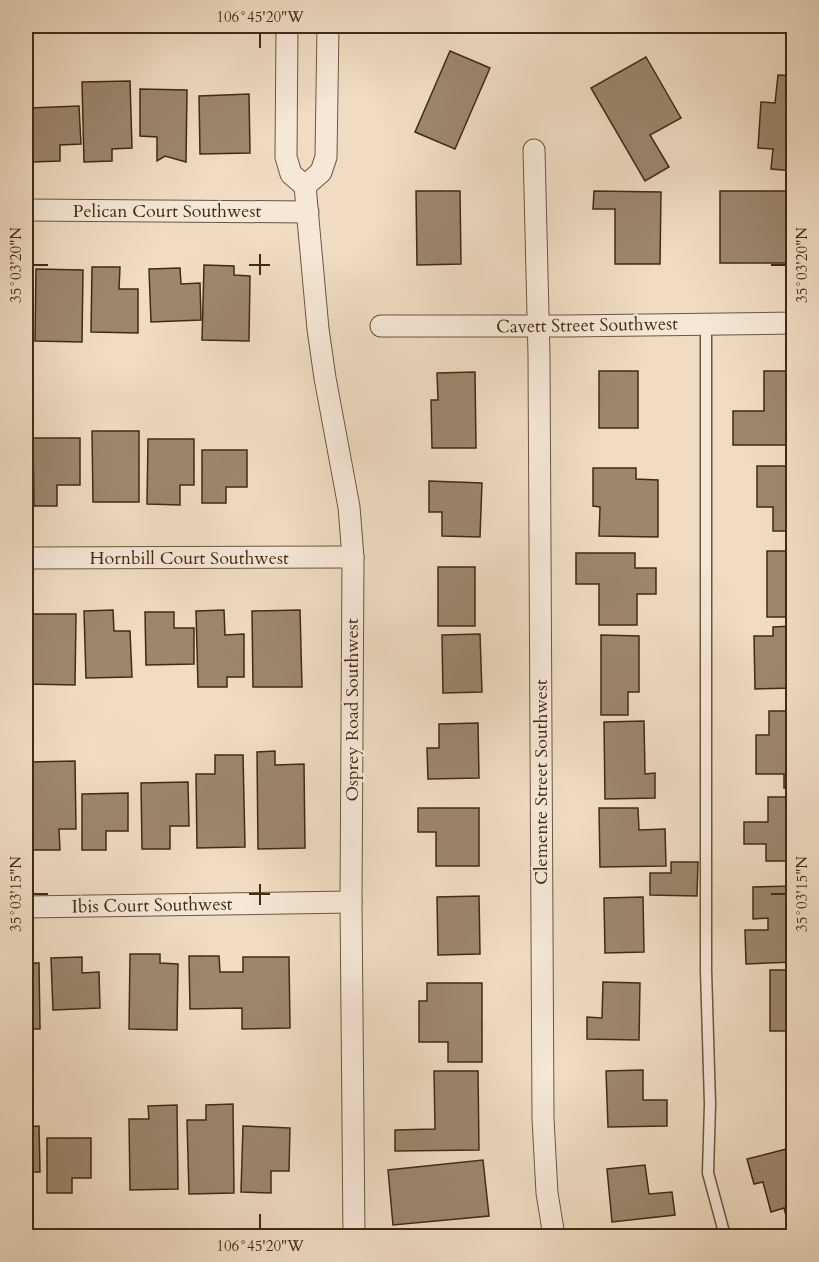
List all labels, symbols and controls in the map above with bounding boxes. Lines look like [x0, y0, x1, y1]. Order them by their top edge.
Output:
text: 106°45'20"W [216, 7, 304, 27]
street label: Pelican Court Southwest [73, 199, 262, 224]
text: 35°03'20"N [6, 227, 26, 303]
text: 35°03'20"N [792, 227, 812, 303]
street label: Cavett Street Southwest [496, 311, 678, 340]
street label: Hornbill Court Southwest [89, 546, 289, 571]
street label: Osprey Road Southwest [340, 618, 365, 802]
street label: Clemente Street Southwest [529, 679, 554, 885]
text: 35°03'15"N [6, 856, 26, 932]
text: 35°03'15"N [792, 856, 812, 932]
street label: Ibis Court Southwest [71, 892, 233, 919]
text: 106°45'20"W [216, 1236, 304, 1256]

